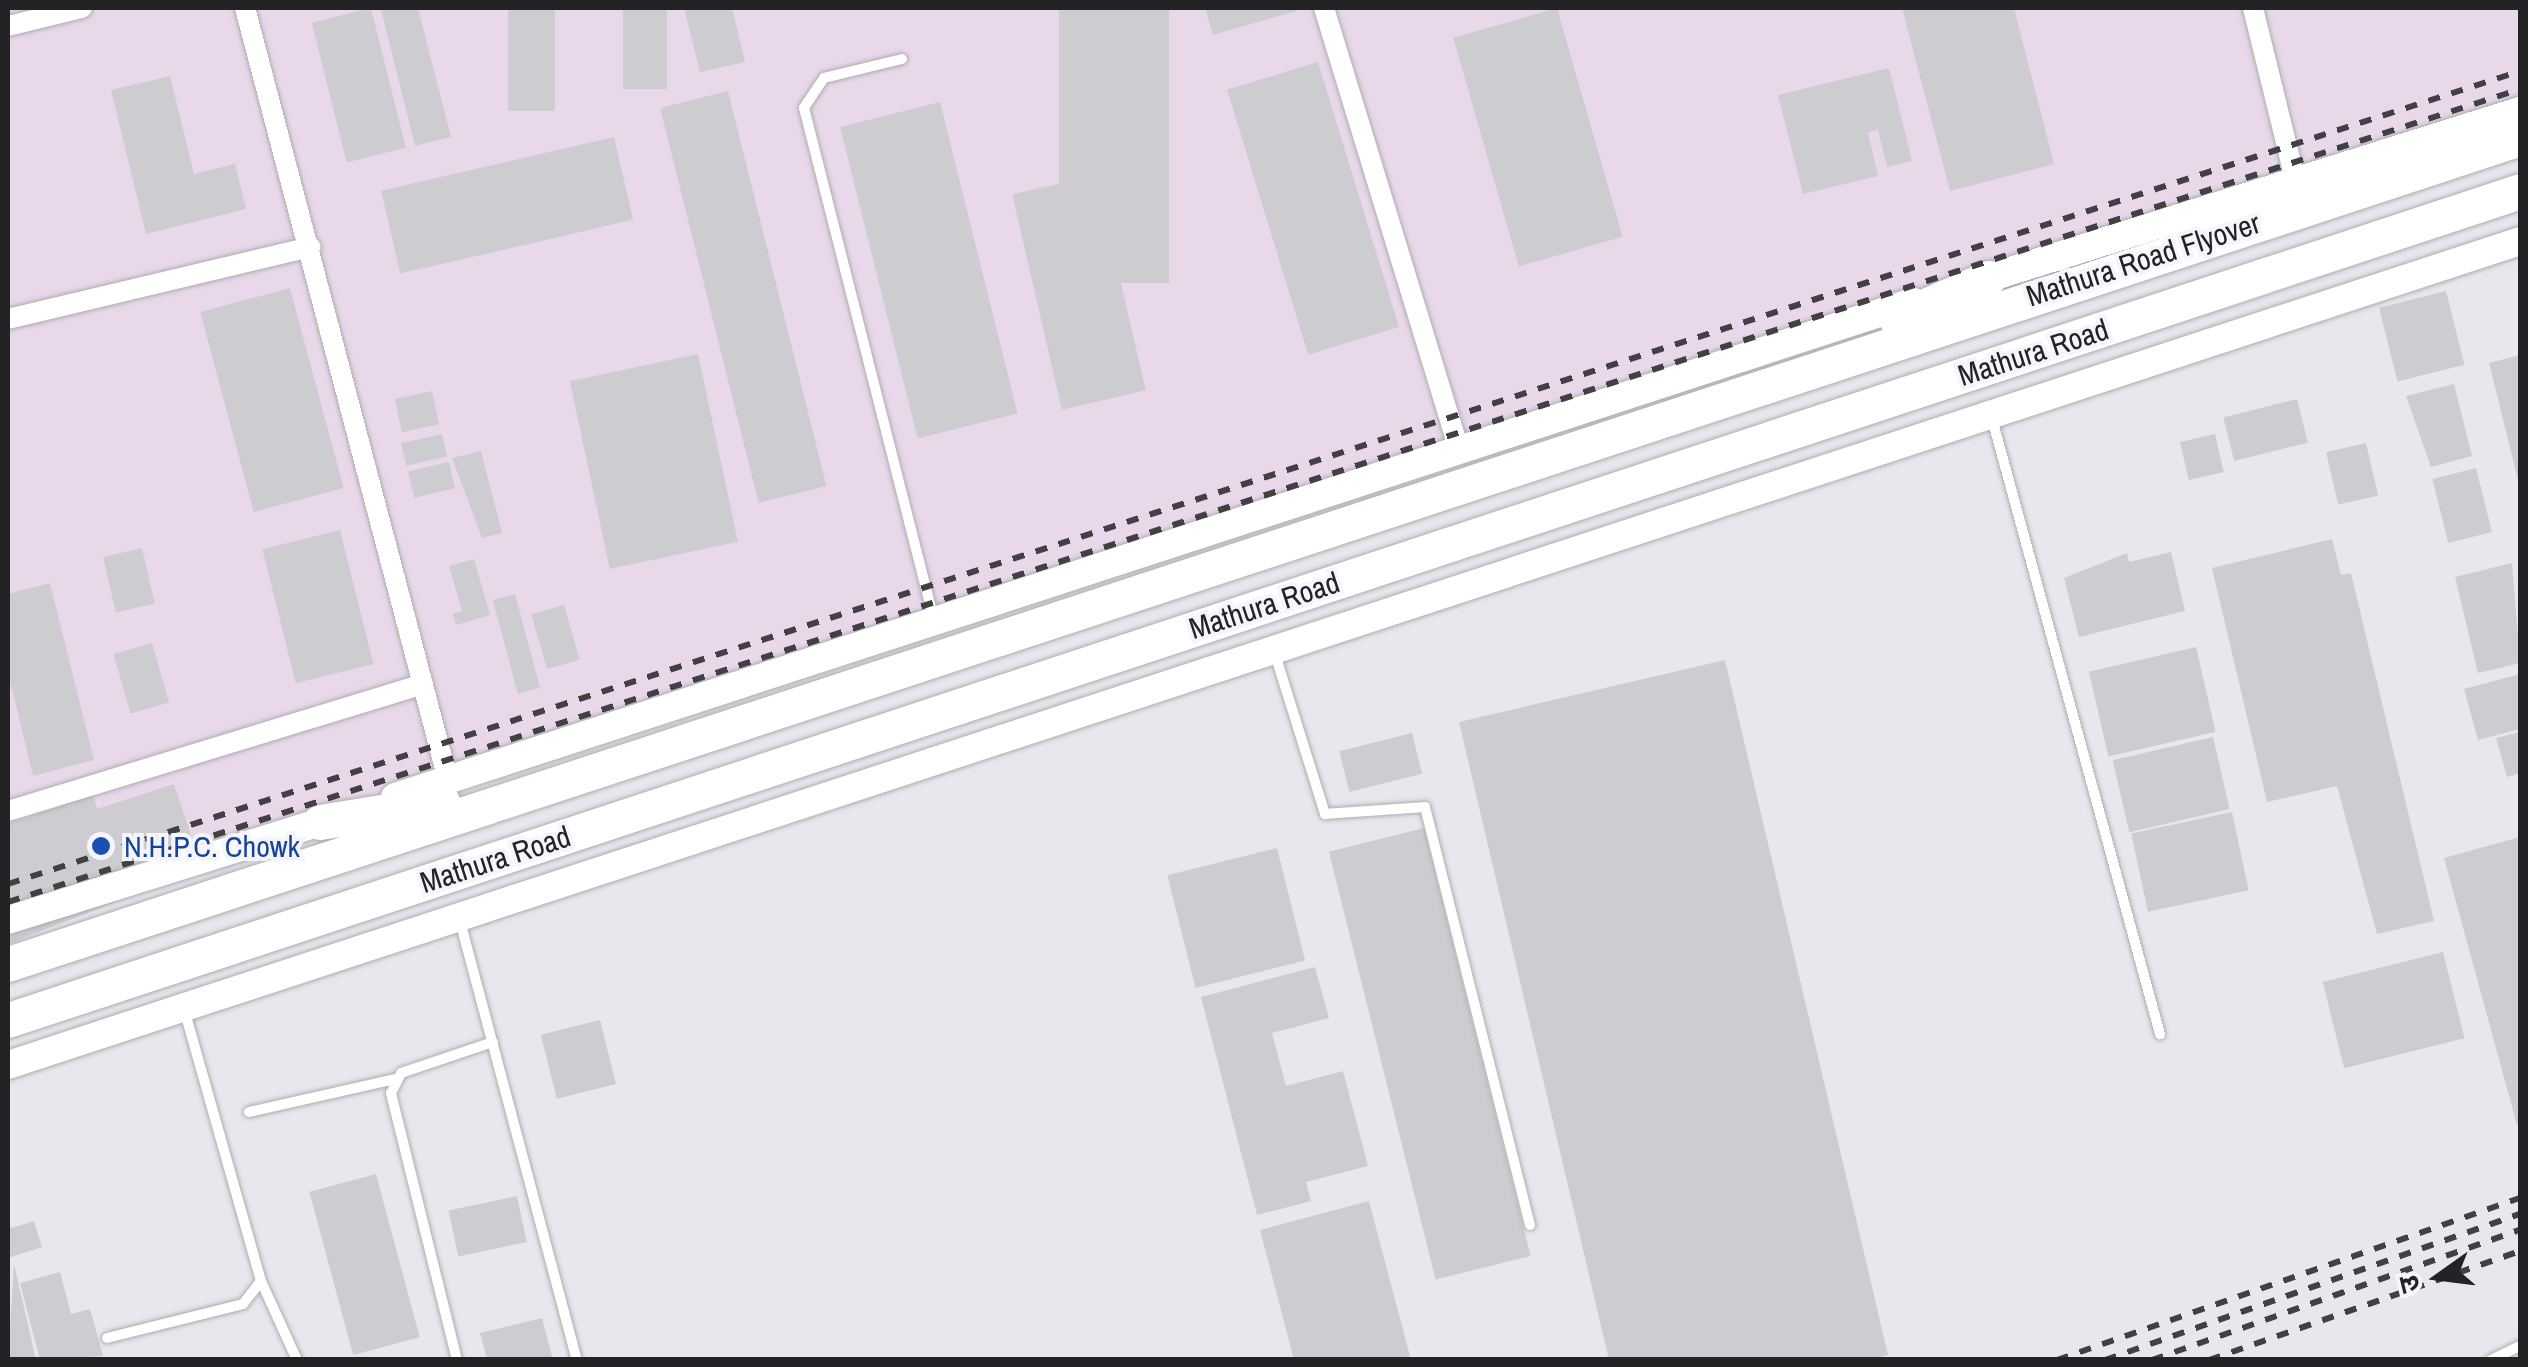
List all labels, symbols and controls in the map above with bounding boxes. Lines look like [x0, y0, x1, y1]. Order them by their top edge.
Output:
street label: Mathura Road Flyover [2022, 204, 2264, 314]
street label: Mathura Road [1953, 311, 2113, 393]
street label: Mathura Road [1184, 564, 1344, 646]
street label: Mathura Road [415, 818, 575, 900]
place label: N.H.P.C. Chowk [124, 828, 300, 864]
marker: N.H.P.C. Chowk [88, 833, 114, 859]
north arrow [2388, 1227, 2488, 1327]
text: उ [2388, 1272, 2429, 1297]

